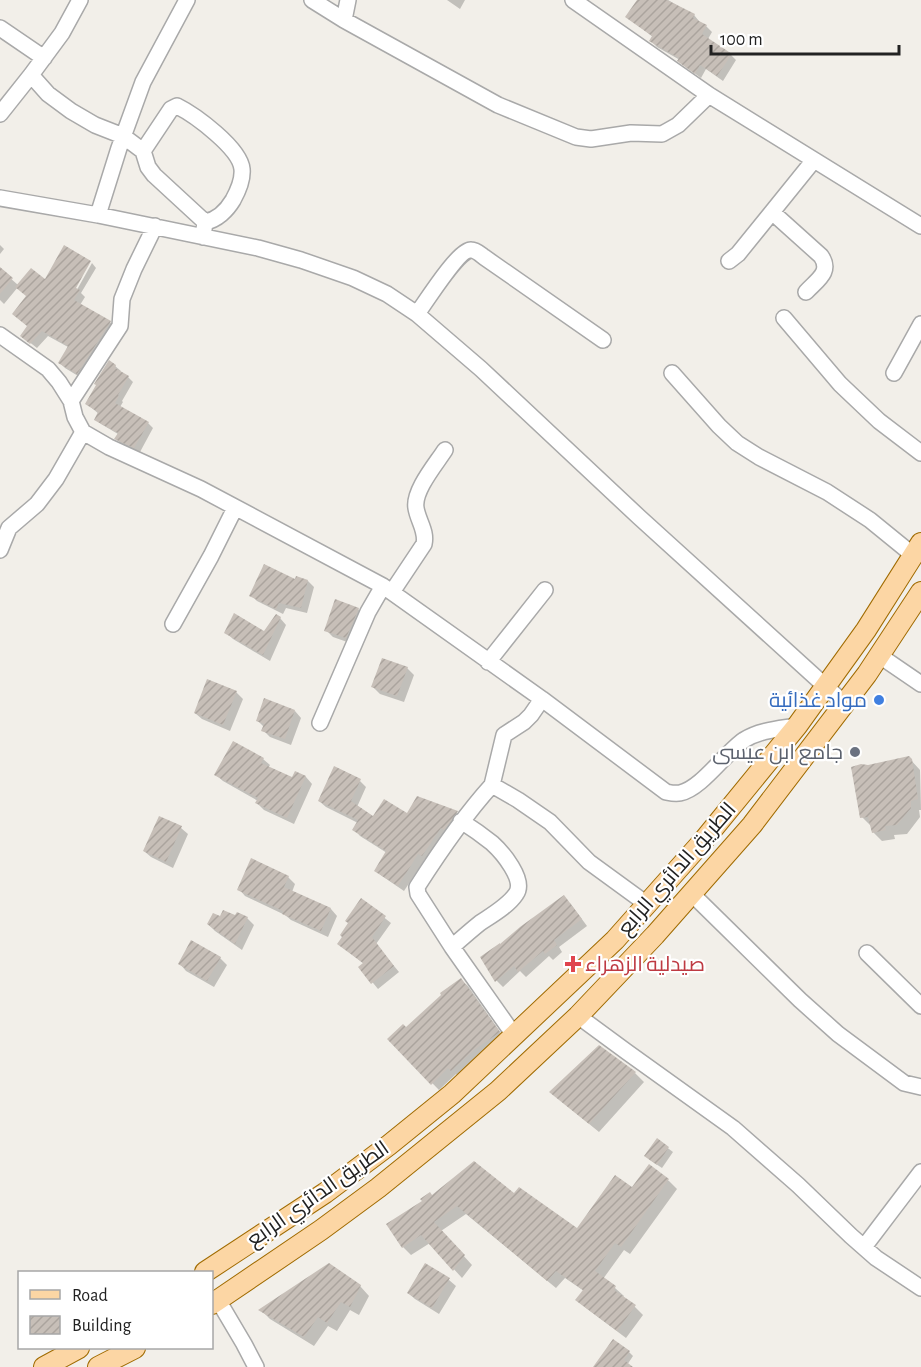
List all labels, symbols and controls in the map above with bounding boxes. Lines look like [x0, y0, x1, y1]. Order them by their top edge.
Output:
scale bar [711, 18, 898, 56]
text: 100 m [720, 31, 763, 49]
place label: مواد غذائية [769, 690, 867, 712]
marker: مواد غذائية [872, 693, 886, 707]
place label: جامع ابن عيسى [712, 742, 843, 766]
marker: جامع ابن عيسى [848, 745, 862, 759]
street label: الطريق الدائري الرابع [614, 799, 744, 942]
place label: صيدلية الزهراء [585, 954, 705, 976]
marker: صيدلية الزهراء [566, 957, 580, 971]
street label: الطريق الدائري الرابع [243, 1137, 396, 1255]
legend [18, 1271, 213, 1349]
text: Road [72, 1287, 108, 1305]
text: Building [72, 1317, 132, 1335]

